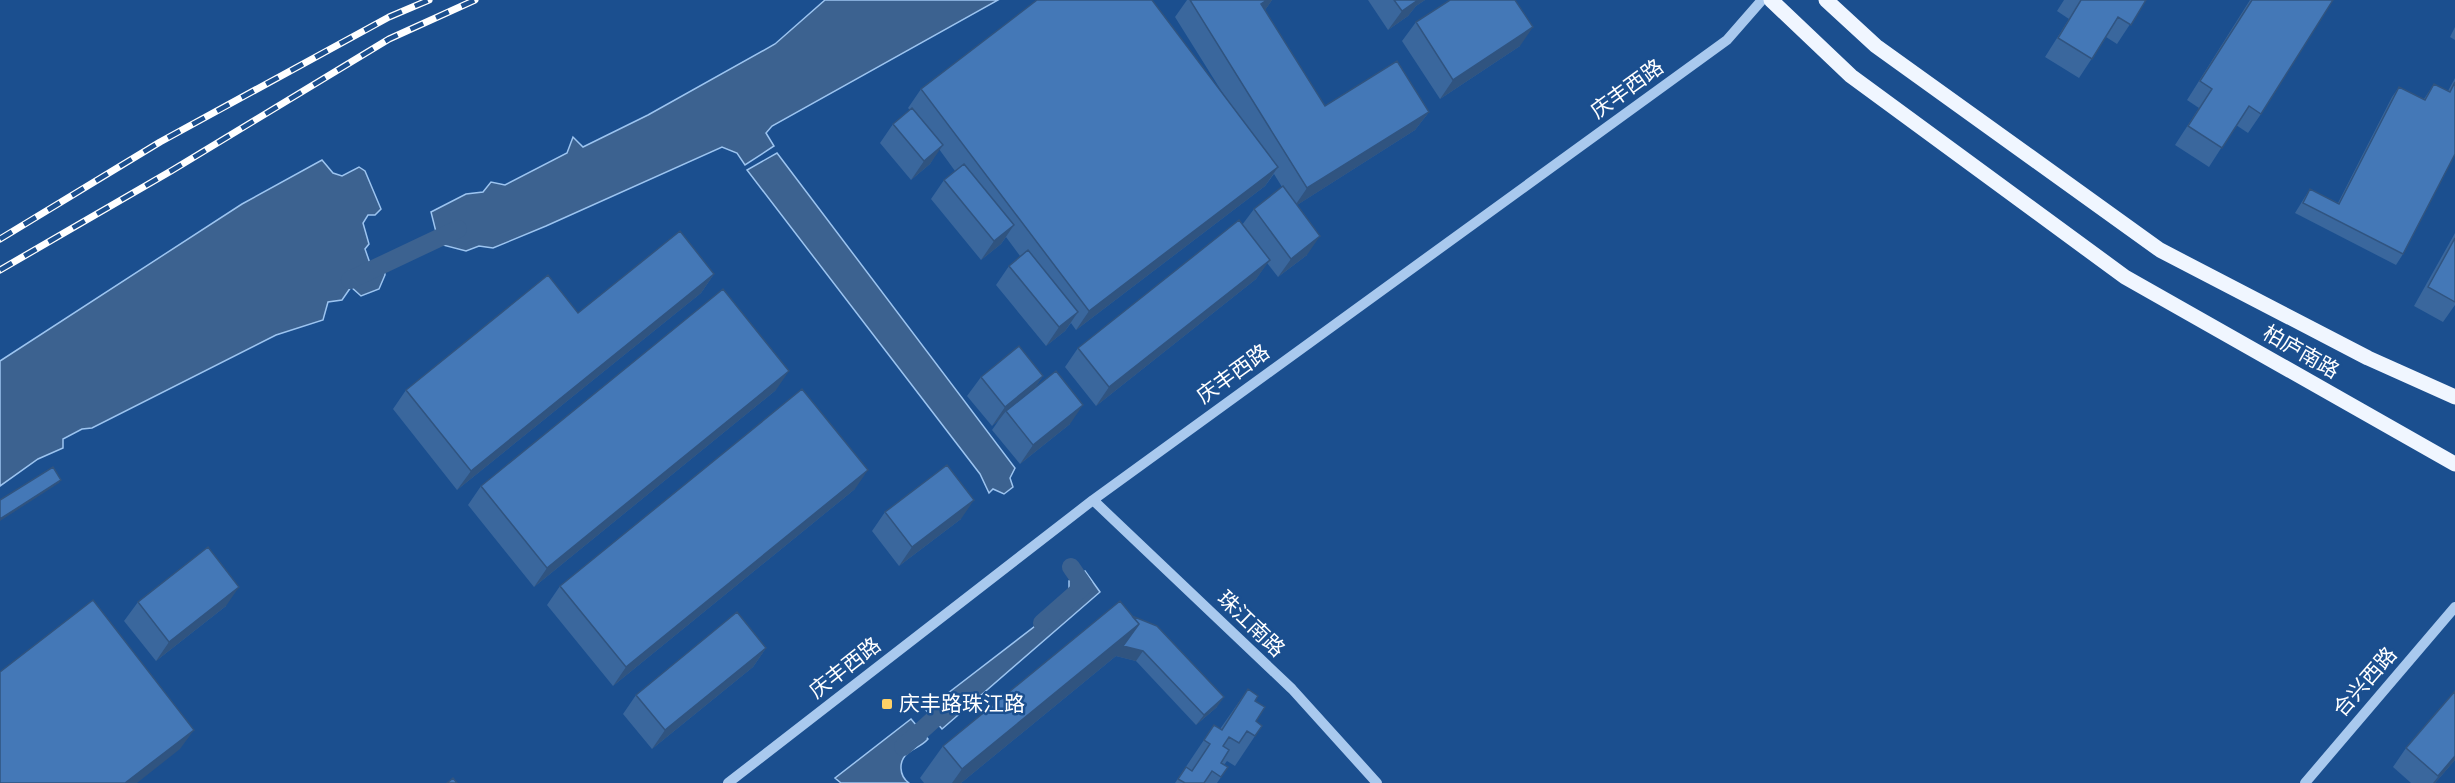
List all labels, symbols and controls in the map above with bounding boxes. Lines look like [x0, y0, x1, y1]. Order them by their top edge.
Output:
street label: 庆丰西路 [1586, 55, 1668, 123]
street label: 柏庐南路 [2259, 321, 2343, 383]
street label: 庆丰西路 [1192, 340, 1274, 408]
street label: 珠江南路 [1212, 586, 1290, 662]
street label: 庆丰西路 [805, 633, 885, 703]
street label: 合兴西路 [2328, 642, 2402, 722]
place label: 庆丰路珠江路 [899, 692, 1025, 716]
marker: 庆丰路珠江路 [880, 697, 894, 711]

